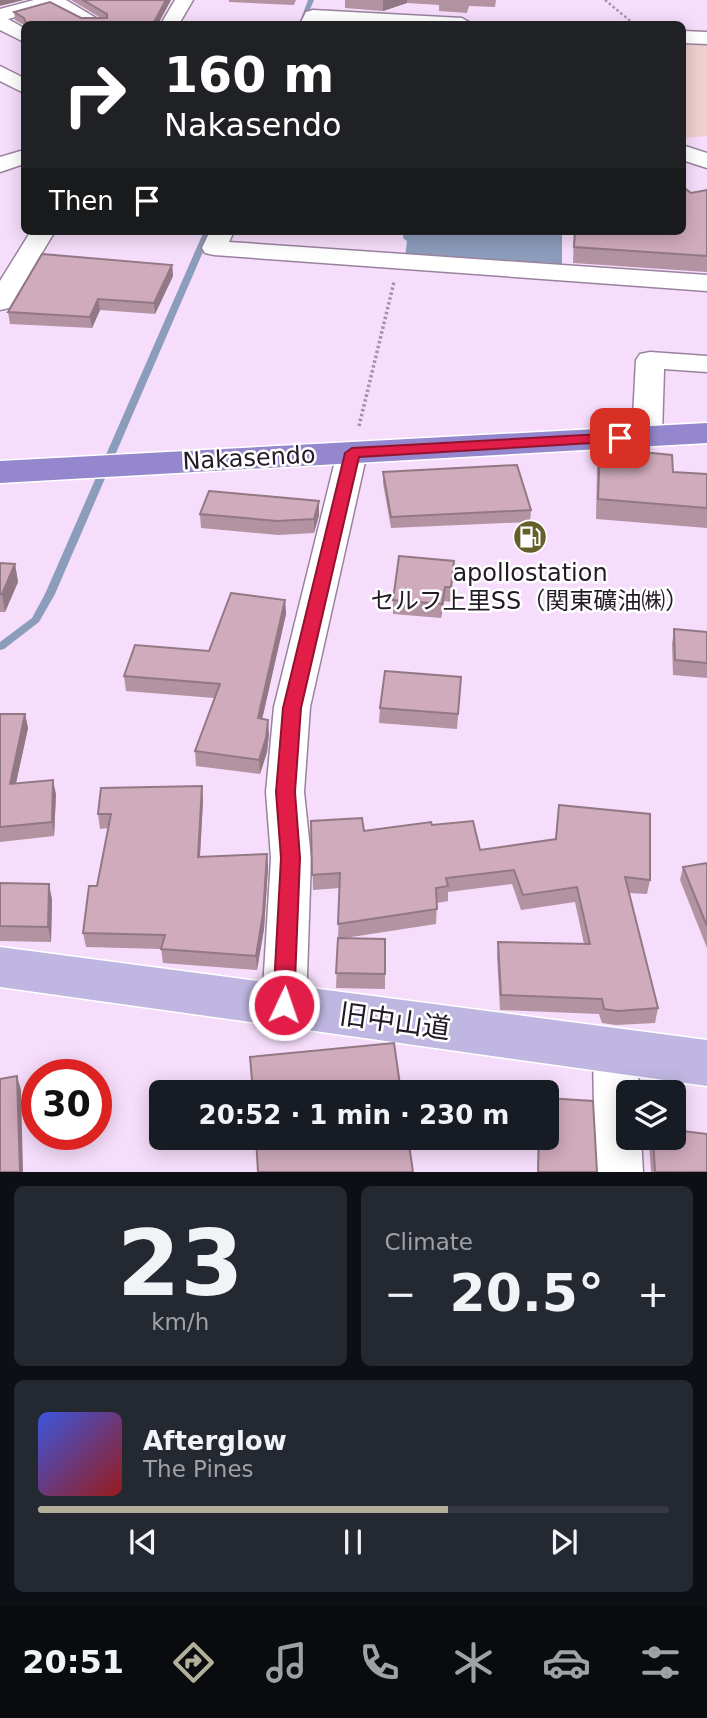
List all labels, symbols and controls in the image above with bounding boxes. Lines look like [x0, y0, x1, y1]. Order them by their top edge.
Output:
text: 160 m [164, 47, 334, 104]
icon: right [49, 49, 140, 140]
text: Nakasendo [164, 106, 342, 144]
icon: arrive [128, 182, 166, 220]
text: Then [49, 186, 114, 216]
pin [590, 408, 650, 468]
icon: arrive [601, 419, 639, 457]
street label: Nakasendo [182, 441, 316, 475]
fuel station icon: apollostation セルフ上里SS（関東礦油㈱） [511, 518, 549, 556]
place label: apollostation セルフ上里SS（関東礦油㈱） [371, 559, 689, 615]
position arrow [247, 968, 321, 1042]
street label: 旧中山道 [337, 997, 453, 1046]
speed limit sign: 30 [21, 1059, 112, 1150]
map controls [616, 1080, 686, 1150]
button: layers [616, 1080, 686, 1150]
text: 20:52 · 1 min · 230 m [199, 1100, 509, 1130]
text: 23 [117, 1211, 244, 1316]
text: Climate [385, 1229, 473, 1255]
text: 20.5° [450, 1263, 604, 1323]
text: − [385, 1272, 416, 1316]
text: + [637, 1272, 669, 1316]
text: km/h [151, 1309, 209, 1335]
text: Afterglow [143, 1426, 287, 1456]
text: The Pines [143, 1456, 254, 1482]
icon: previous [124, 1523, 162, 1561]
icon: pause [334, 1523, 372, 1561]
icon: next [545, 1523, 583, 1561]
icon: directions [169, 1638, 218, 1687]
icon: music [262, 1638, 311, 1687]
icon: phone [355, 1638, 404, 1687]
icon: climate [449, 1638, 498, 1687]
icon: car [542, 1638, 591, 1687]
icon: filters [636, 1638, 685, 1687]
text: 20:51 [22, 1643, 124, 1681]

